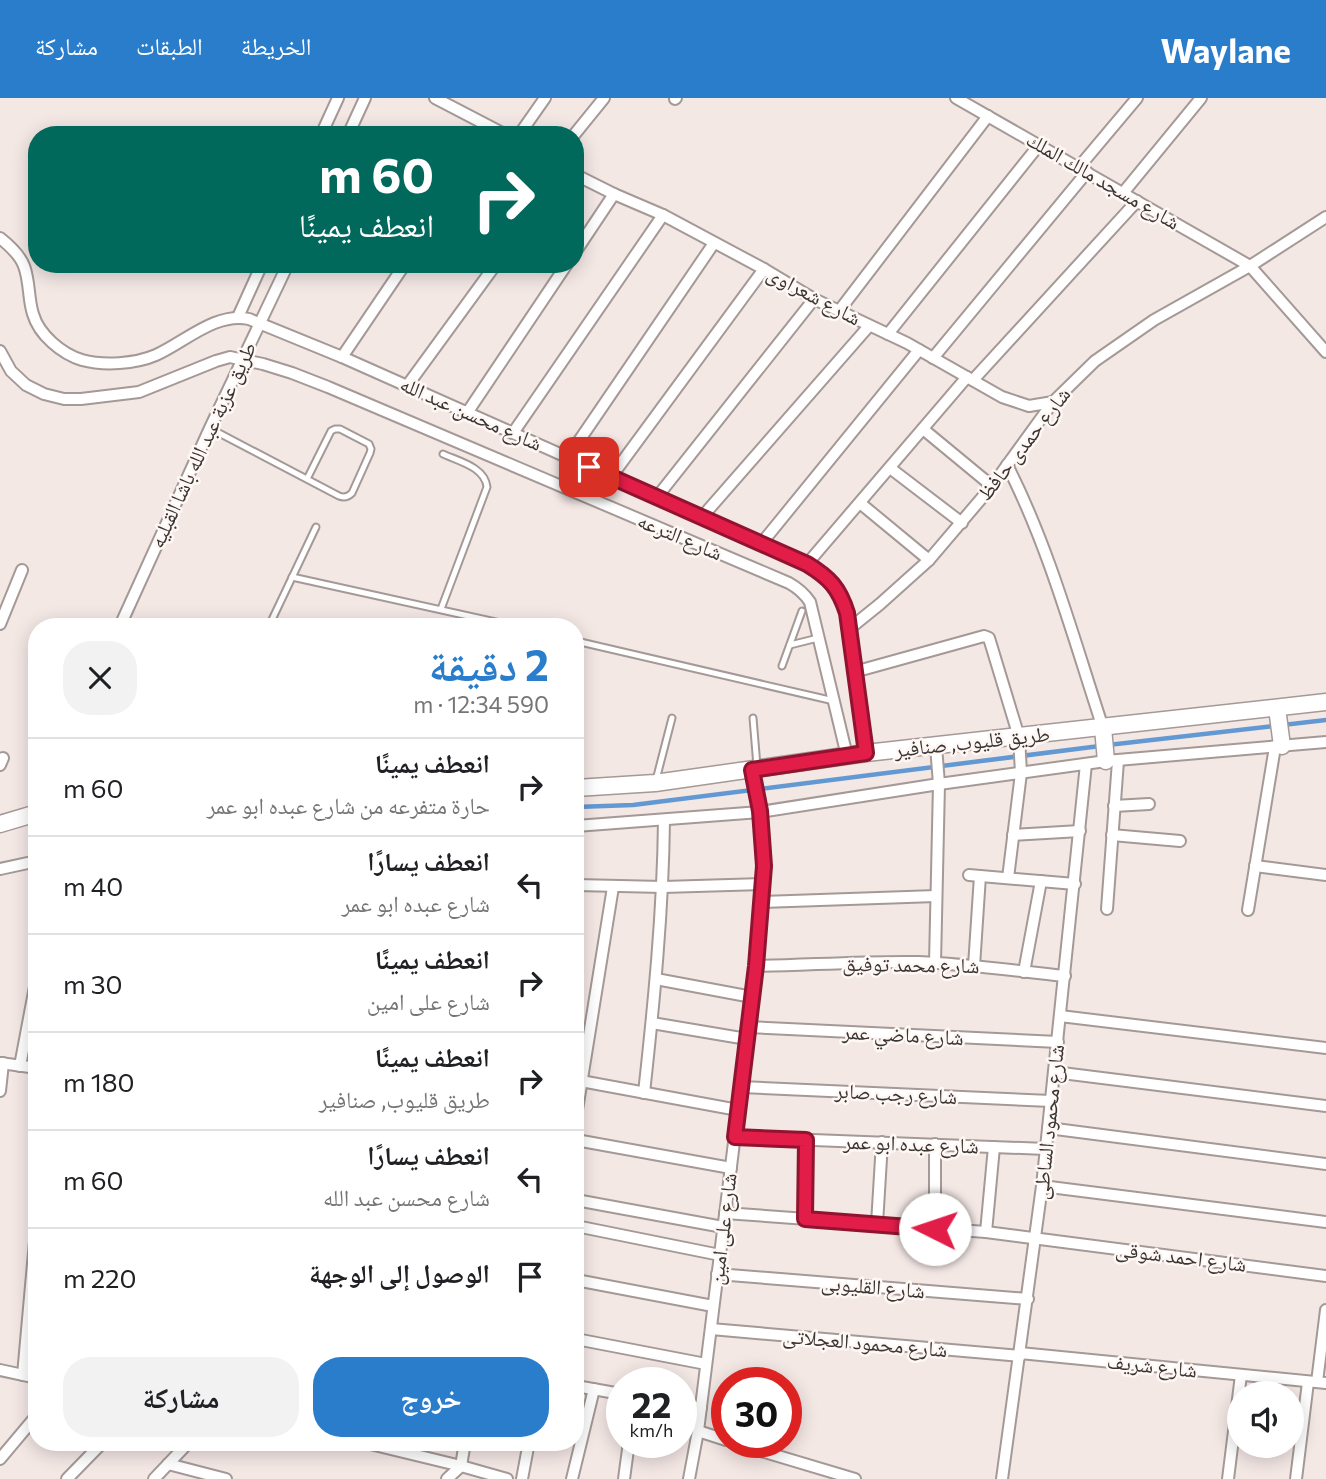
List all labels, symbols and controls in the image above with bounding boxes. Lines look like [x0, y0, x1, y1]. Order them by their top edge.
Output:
text: Waylane [1160, 29, 1291, 70]
text: مشاركة [35, 31, 98, 60]
text: الطبقات [136, 31, 203, 60]
text: الخريطة [241, 31, 311, 60]
street label: شارع مسجد مالك الملك [1022, 126, 1185, 235]
text: 60 m [319, 143, 434, 203]
icon: right [458, 154, 549, 245]
text: انعطف يمينًا [299, 204, 434, 244]
street label: شارع شعراوى [763, 260, 866, 332]
street label: طريق عزبة عبد الله باشا القبليه [143, 337, 262, 552]
street label: شارع محسن عبد الله [396, 370, 546, 457]
street label: شارع حمدى حافظ [971, 382, 1076, 506]
pin [559, 437, 619, 497]
icon: arrive [570, 448, 608, 486]
street label: شارع الترعه [634, 507, 727, 566]
text: 2 دقيقة [429, 638, 549, 690]
button: close [63, 641, 137, 715]
text: 590 m · 12:34 [413, 690, 549, 718]
street label: طريق قليوب, صنافير [892, 720, 1051, 763]
text: انعطف يمينًا [375, 747, 490, 778]
icon: right [511, 768, 549, 806]
text: 60 m [63, 772, 123, 803]
text: حارة متفرعه من شارع عبده ابو عمر [207, 791, 490, 819]
text: انعطف يسارًا [367, 845, 490, 876]
icon: left [511, 866, 549, 904]
text: 40 m [63, 870, 123, 901]
text: شارع عبده ابو عمر [341, 889, 490, 917]
text: انعطف يمينًا [375, 943, 490, 974]
street label: شارع محمد توفيق [842, 950, 980, 979]
icon: right [511, 964, 549, 1002]
text: 30 m [63, 968, 122, 999]
text: شارع على امين [367, 987, 490, 1015]
street label: شارع ماضي عمر [840, 1018, 964, 1054]
text: انعطف يمينًا [375, 1041, 490, 1072]
street label: شارع محمود الساطى [1027, 1043, 1070, 1201]
icon: right [511, 1062, 549, 1100]
text: 180 m [63, 1066, 135, 1097]
street label: شارع رجب صابر [833, 1077, 958, 1110]
text: طريق قليوب, صنافير [319, 1085, 490, 1113]
street label: شارع عبده ابو عمر [842, 1128, 979, 1159]
text: انعطف يسارًا [367, 1139, 490, 1170]
icon: left [511, 1160, 549, 1198]
text: 60 m [63, 1164, 123, 1195]
street label: شارع على امين [702, 1171, 743, 1286]
text: شارع محسن عبد الله [323, 1183, 490, 1211]
position arrow [898, 1192, 972, 1266]
street label: شارع احمد شوقى [1114, 1235, 1248, 1278]
text: الوصول إلى الوجهة [309, 1257, 490, 1288]
icon: arrive [511, 1258, 549, 1296]
text: 220 m [63, 1262, 136, 1293]
street label: شارع القليوبى [820, 1269, 926, 1304]
street label: شارع محمود العجلاتى [782, 1322, 949, 1363]
street label: شارع شريف [1106, 1347, 1199, 1384]
button: مشاركة [63, 1357, 299, 1437]
button: خروج [313, 1357, 549, 1437]
speed limit sign: 30 [711, 1367, 802, 1458]
map controls [1227, 1381, 1304, 1458]
button: sound [1227, 1381, 1304, 1458]
text: 22 [632, 1382, 671, 1425]
text: km/h [630, 1419, 673, 1441]

